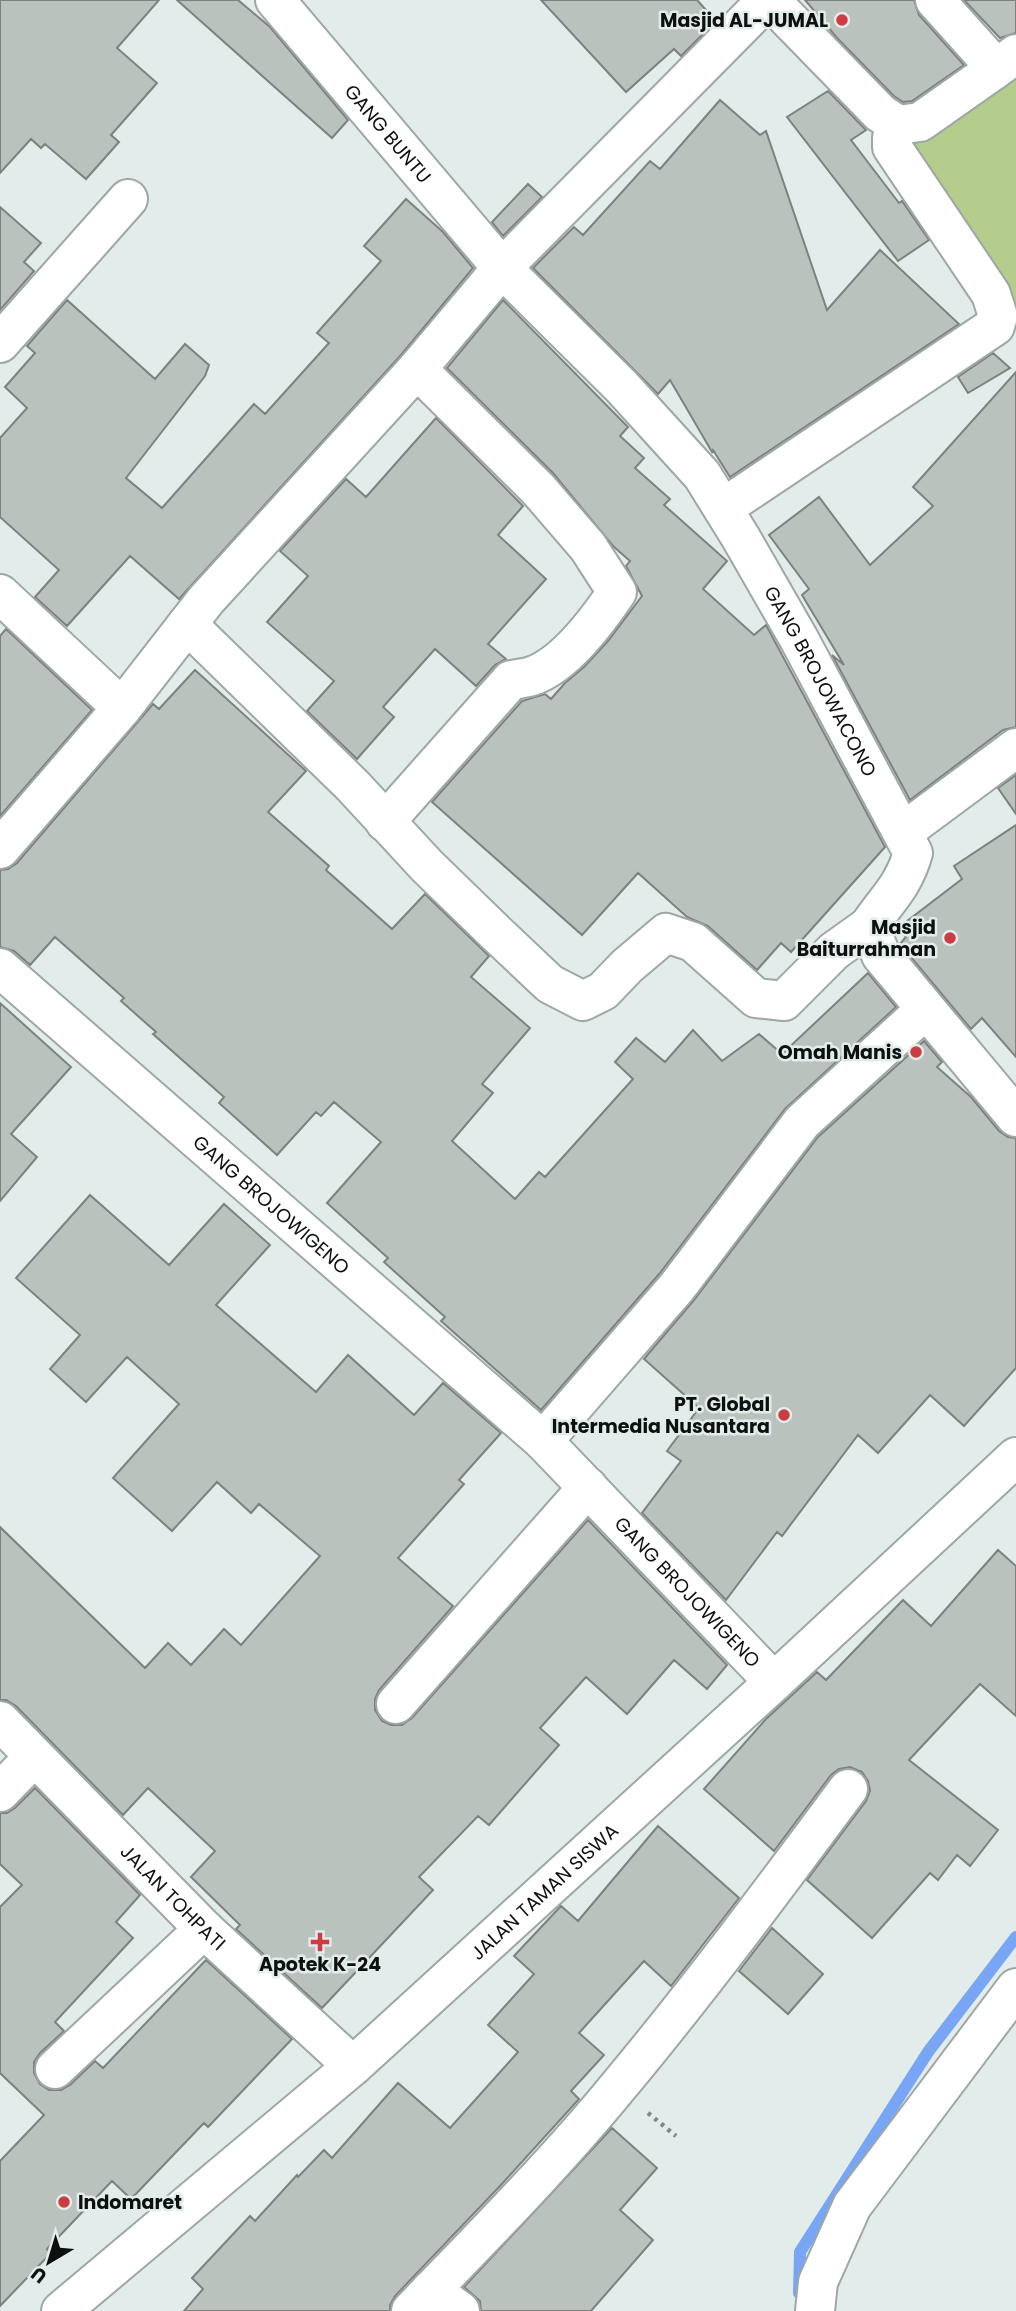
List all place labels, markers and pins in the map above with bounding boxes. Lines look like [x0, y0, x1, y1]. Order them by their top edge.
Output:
place label: Masjid AL-JUMAL [660, 7, 828, 34]
marker: Masjid AL-JUMAL [834, 12, 850, 28]
place label: Masjid Baiturrahman [797, 914, 936, 963]
marker: Masjid Baiturrahman [942, 930, 958, 946]
place label: Omah Manis [778, 1039, 902, 1066]
marker: Omah Manis [908, 1044, 924, 1060]
place label: PT. Global Intermedia Nusantara [552, 1391, 770, 1440]
marker: PT. Global Intermedia Nusantara [776, 1407, 792, 1423]
marker: Apotek K-24 [312, 1934, 328, 1950]
place label: Apotek K-24 [259, 1951, 381, 1978]
place label: Indomaret [78, 2189, 182, 2216]
marker: Indomaret [56, 2194, 72, 2210]

